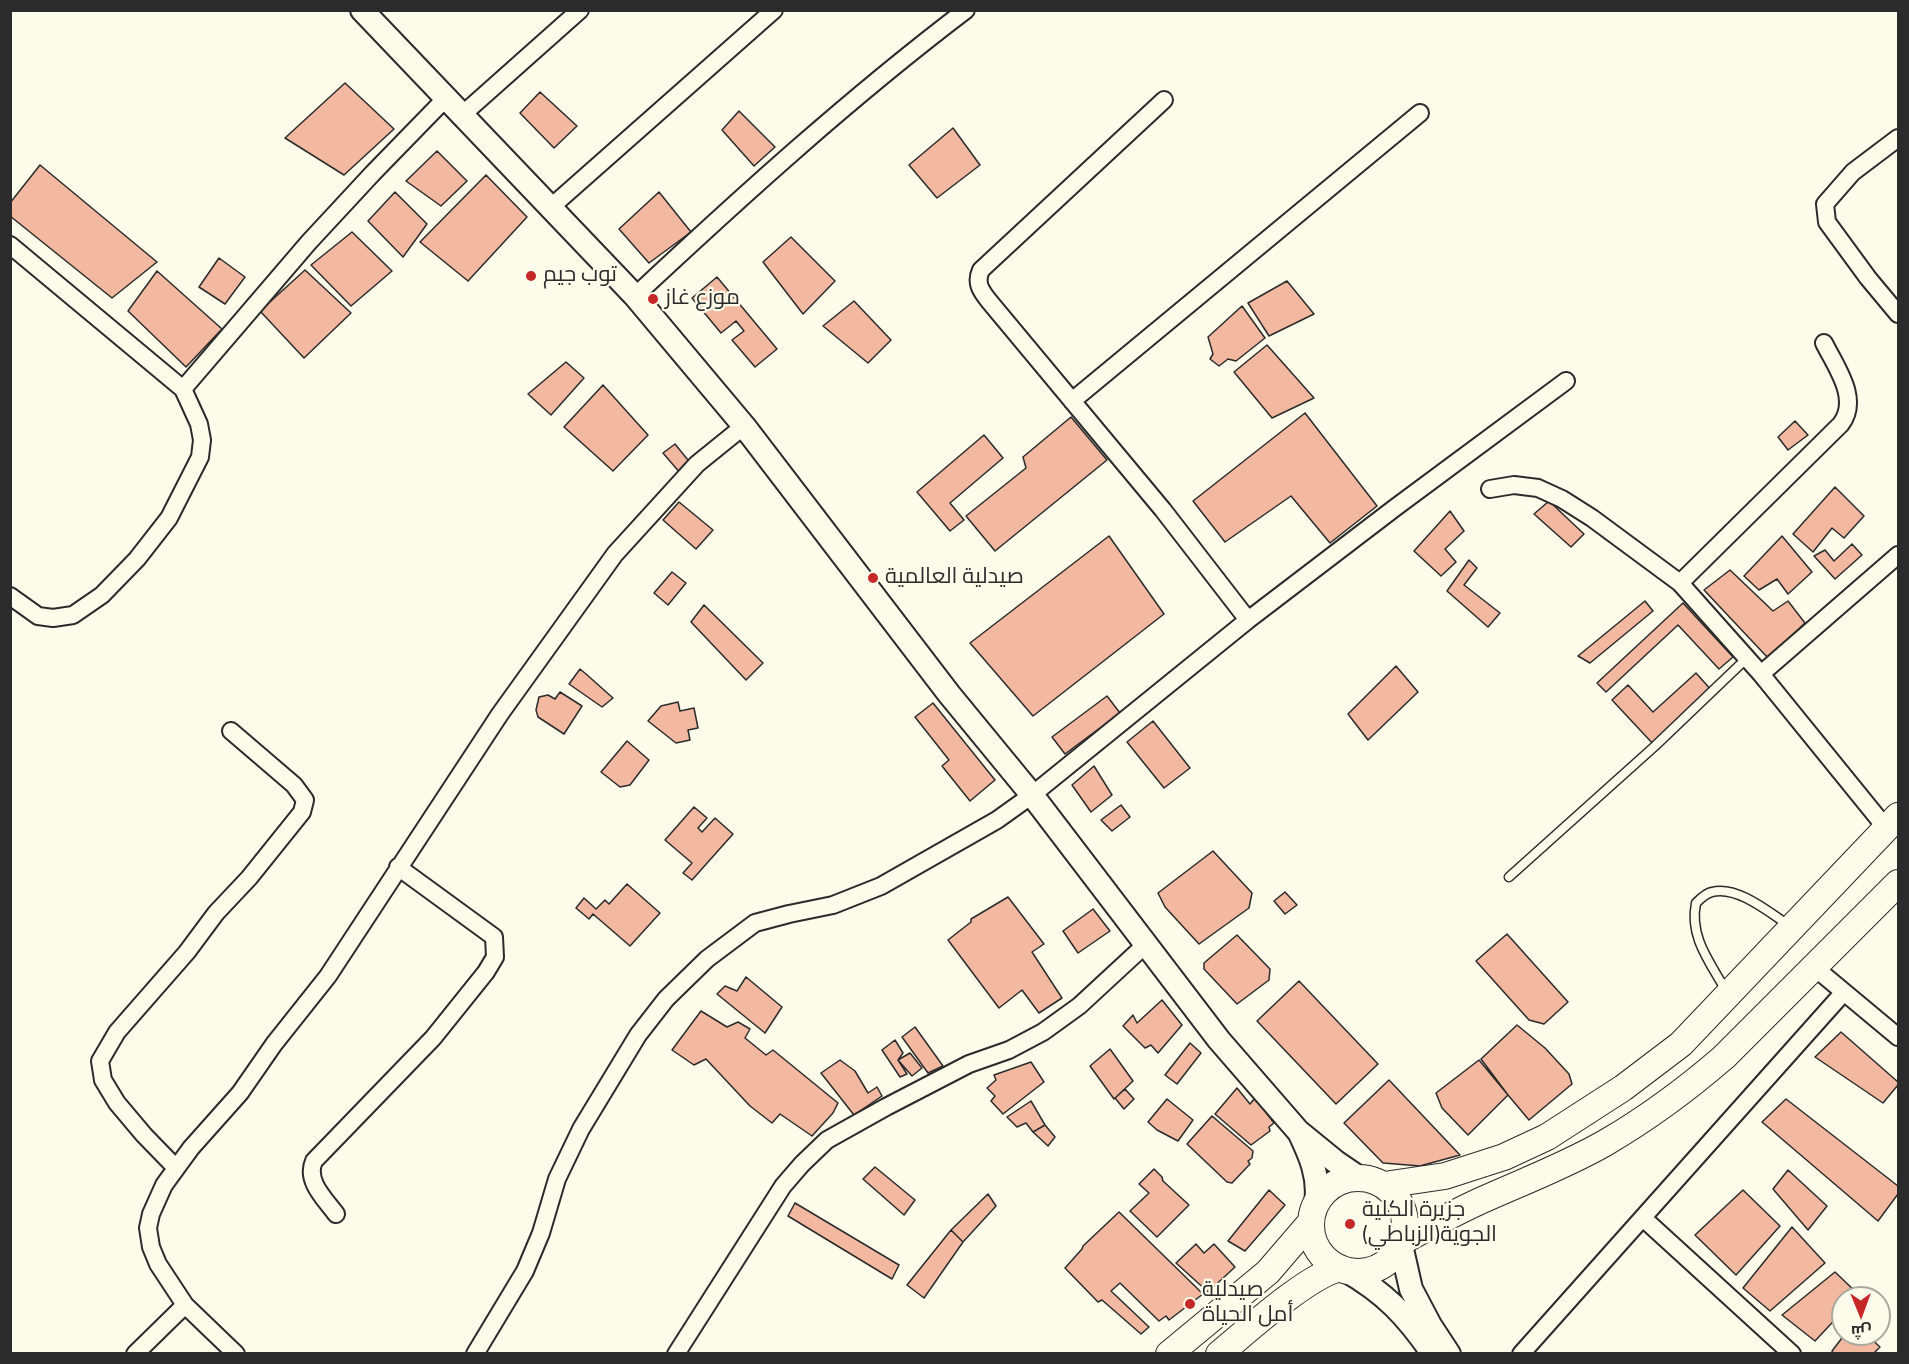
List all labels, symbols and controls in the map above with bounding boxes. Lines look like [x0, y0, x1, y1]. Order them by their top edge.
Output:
place label: توب جيم [543, 263, 617, 289]
marker: توب جيم [524, 269, 538, 283]
place label: موزع غاز [665, 286, 740, 312]
marker: موزع غاز [646, 292, 660, 306]
place label: صيدلية العالمية [885, 565, 1024, 591]
marker: صيدلية العالمية [866, 571, 880, 585]
place label: جزيرة الكلية الجوية(الزباطي) [1362, 1198, 1497, 1250]
marker: جزيرة الكلية الجوية(الزباطي) [1343, 1217, 1357, 1231]
place label: صيدلية أمل الحياة [1202, 1278, 1293, 1330]
north arrow [1831, 1286, 1891, 1346]
marker: صيدلية أمل الحياة [1183, 1297, 1197, 1311]
text: ش [1851, 1320, 1872, 1344]

